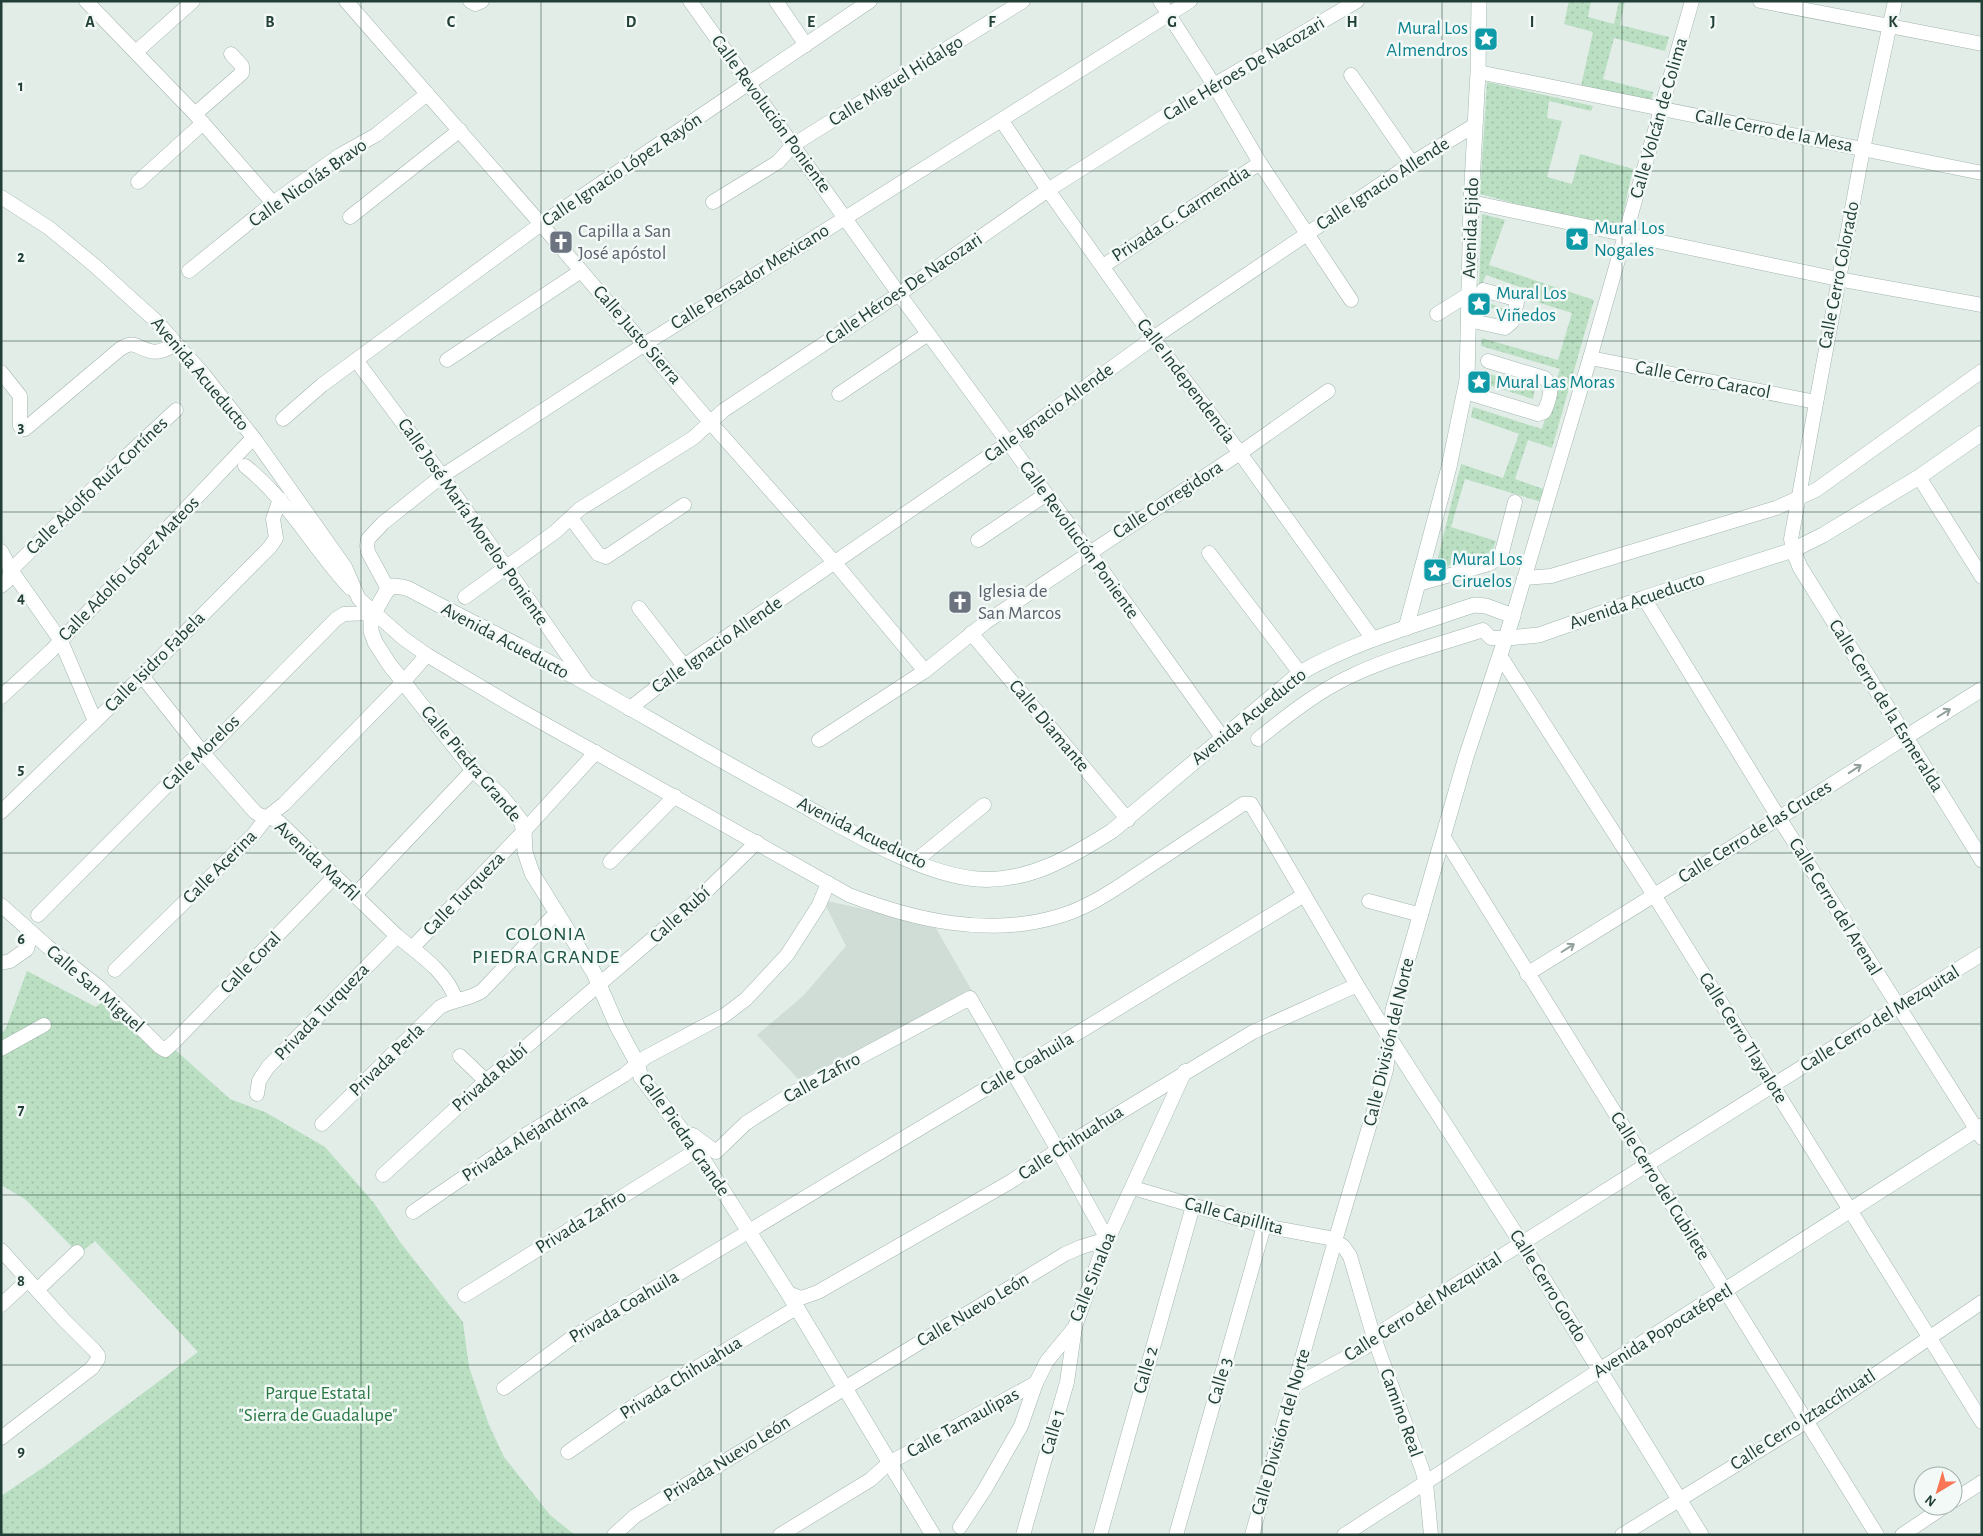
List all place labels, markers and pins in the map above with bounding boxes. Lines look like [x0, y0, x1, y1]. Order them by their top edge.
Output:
place label: Mural Los Almendros [1386, 19, 1468, 60]
place icon: Mural Los Almendros [1473, 26, 1499, 52]
place label: Mural Los Nogales [1594, 219, 1665, 260]
place label: Capilla a San José apóstol [578, 222, 671, 263]
place icon: Mural Los Nogales [1564, 226, 1590, 252]
church icon: Capilla a San José apóstol [548, 229, 574, 255]
place label: Mural Los Viñedos [1496, 284, 1567, 325]
place icon: Mural Los Viñedos [1466, 291, 1492, 317]
place icon: Mural Las Moras [1466, 369, 1492, 395]
place label: Mural Las Moras [1496, 373, 1615, 392]
place label: Mural Los Ciruelos [1452, 550, 1523, 591]
place icon: Mural Los Ciruelos [1422, 557, 1448, 583]
place label: Iglesia de San Marcos [978, 582, 1061, 623]
church icon: Iglesia de San Marcos [947, 589, 973, 615]

